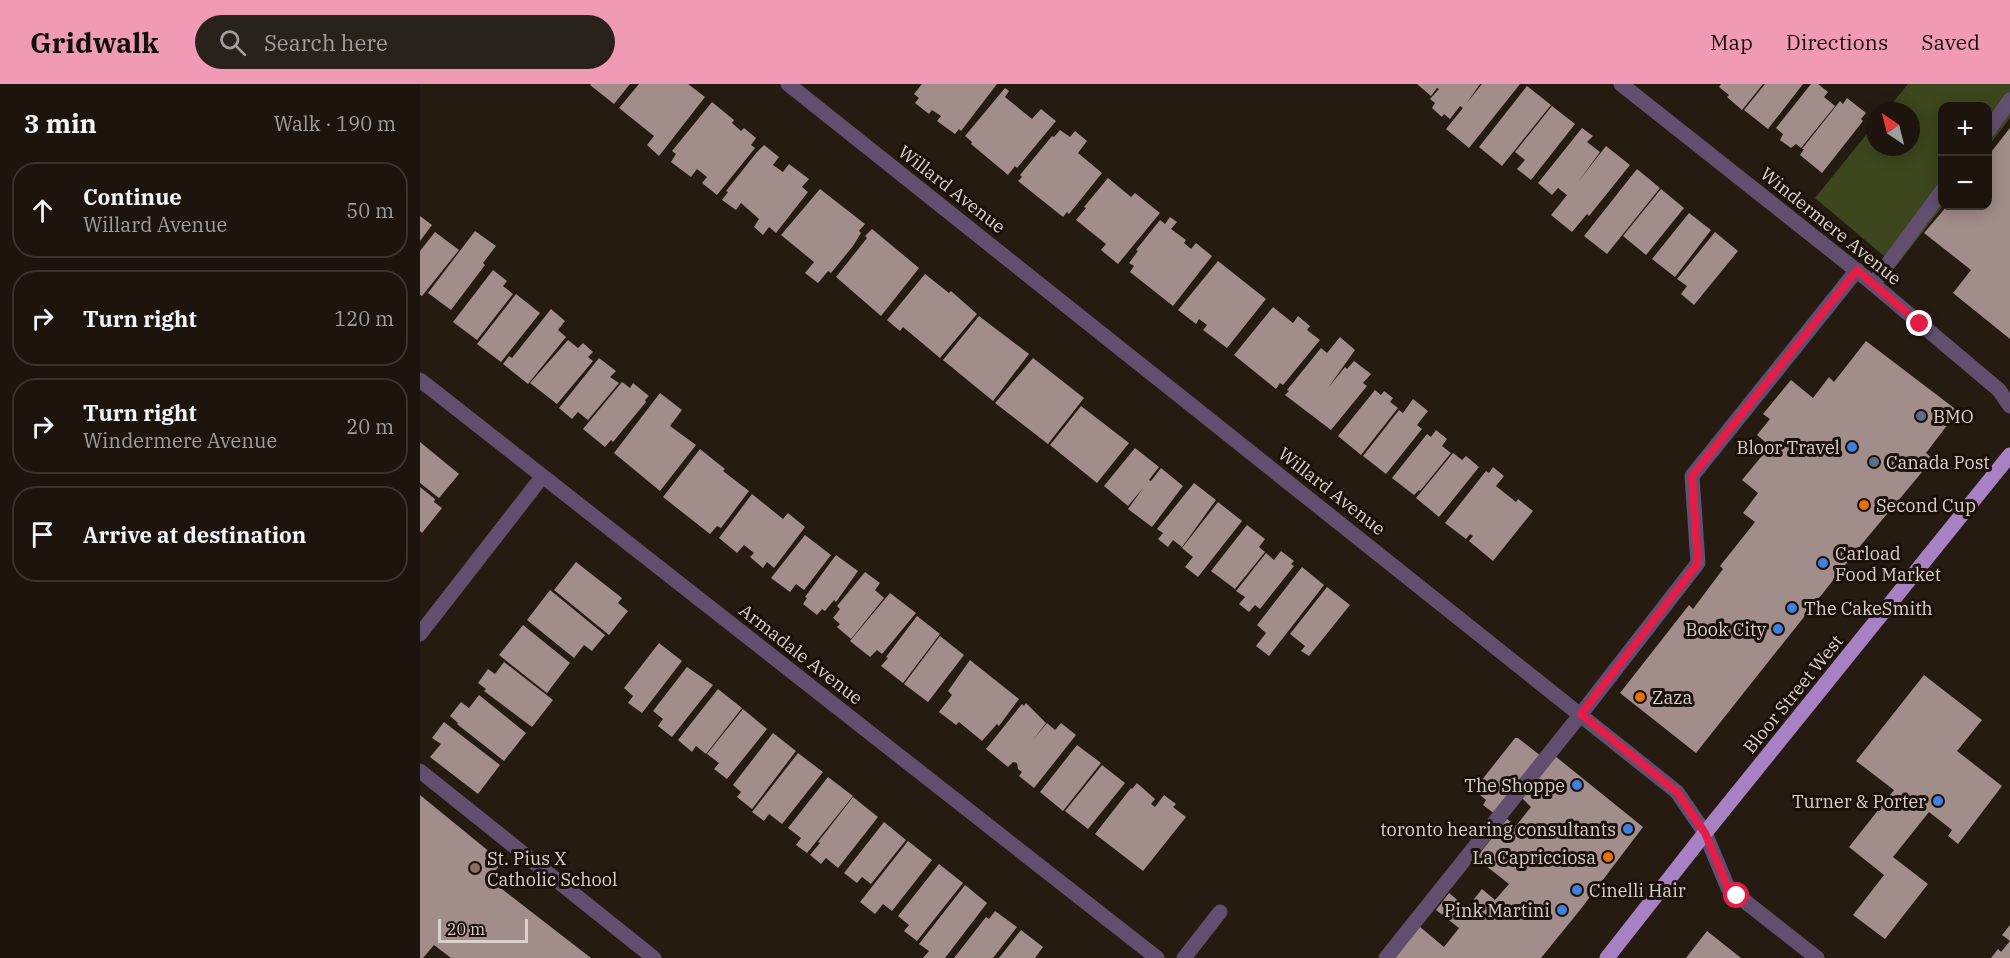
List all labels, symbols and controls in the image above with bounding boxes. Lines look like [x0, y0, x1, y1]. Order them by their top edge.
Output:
search box [195, 15, 615, 69]
text: Gridwalk [30, 24, 159, 61]
icon: search [216, 26, 249, 59]
text: Search here [264, 28, 388, 57]
text: Map [1710, 28, 1753, 56]
text: Directions [1786, 28, 1888, 56]
text: Saved [1921, 28, 1980, 56]
north arrow [1866, 102, 1920, 156]
map controls [1938, 102, 1992, 210]
button: + [1938, 102, 1992, 156]
text: 3 min [24, 106, 97, 140]
text: Walk · 190 m [274, 110, 396, 137]
street label: Willard Avenue [894, 140, 1010, 238]
button: − [1938, 156, 1992, 210]
street label: Windermere Avenue [1756, 162, 1906, 290]
text: Continue [83, 182, 182, 211]
icon: ahead [26, 194, 59, 227]
text: 50 m [346, 197, 394, 224]
text: Willard Avenue [83, 211, 227, 238]
icon: right [26, 302, 59, 335]
text: Turn right [83, 304, 197, 333]
text: 120 m [334, 305, 394, 332]
route end [1906, 310, 1932, 336]
text: Turn right [83, 398, 197, 427]
place label: BMO [1933, 405, 1974, 428]
marker: BMO [1914, 409, 1928, 423]
icon: right [26, 410, 59, 443]
text: 20 m [346, 413, 394, 440]
text: Windermere Avenue [83, 427, 277, 454]
place label: Bloor Travel [1736, 436, 1840, 459]
marker: Bloor Travel [1845, 440, 1859, 454]
street label: Willard Avenue [1274, 442, 1390, 540]
place label: Canada Post [1886, 451, 1990, 474]
marker: Canada Post [1867, 455, 1881, 469]
place label: Second Cup [1876, 494, 1976, 517]
marker: Second Cup [1857, 498, 1871, 512]
icon: arrive [26, 518, 59, 551]
text: Arrive at destination [83, 520, 306, 549]
place label: Carload Food Market [1835, 542, 1941, 586]
marker: Carload Food Market [1816, 556, 1830, 570]
place label: The CakeSmith [1804, 597, 1933, 620]
street label: Armadale Avenue [735, 599, 867, 709]
marker: The CakeSmith [1785, 601, 1799, 615]
place label: Book City [1685, 618, 1766, 641]
marker: Book City [1771, 622, 1785, 636]
street label: Bloor Street West [1738, 630, 1848, 758]
place label: Zaza [1652, 686, 1692, 709]
marker: Zaza [1633, 690, 1647, 704]
place label: The Shoppe [1464, 774, 1565, 797]
marker: The Shoppe [1570, 778, 1584, 792]
place label: Turner & Porter [1792, 790, 1926, 813]
marker: Turner & Porter [1931, 794, 1945, 808]
place label: toronto hearing consultants [1380, 818, 1616, 841]
marker: toronto hearing consultants [1621, 822, 1635, 836]
place label: La Capricciosa [1472, 846, 1596, 869]
place label: St. Pius X Catholic School [487, 847, 617, 891]
marker: La Capricciosa [1601, 850, 1615, 864]
marker: St. Pius X Catholic School [468, 861, 482, 875]
place label: Cinelli Hair [1589, 879, 1686, 902]
route start [1723, 882, 1749, 908]
marker: Cinelli Hair [1570, 883, 1584, 897]
place label: Pink Martini [1444, 899, 1550, 922]
marker: Pink Martini [1555, 903, 1569, 917]
scale bar [438, 916, 528, 944]
text: 20 m [447, 919, 485, 939]

